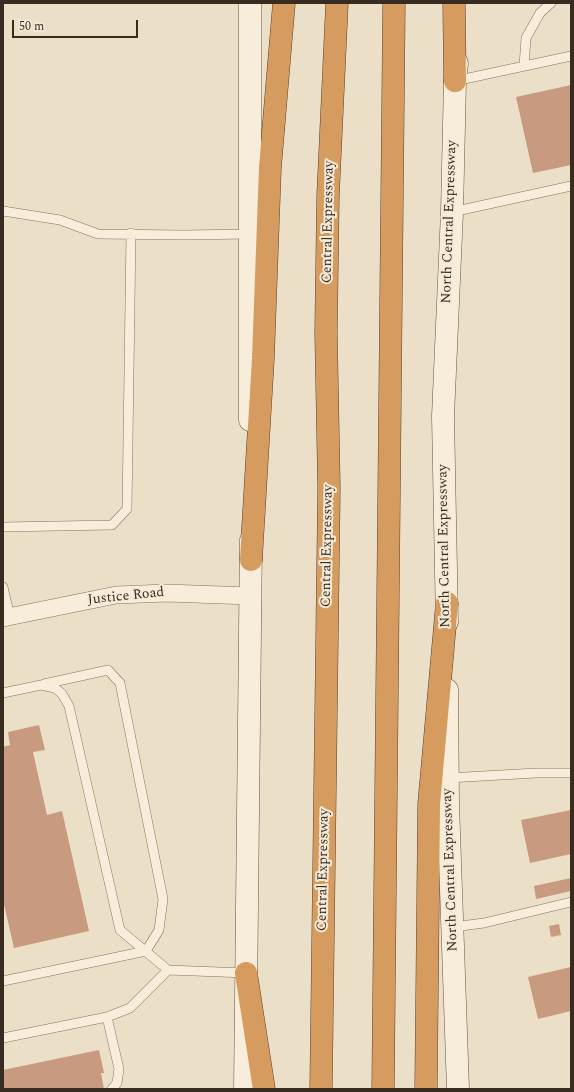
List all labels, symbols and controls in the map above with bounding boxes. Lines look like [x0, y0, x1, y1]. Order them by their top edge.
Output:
scale bar [14, 12, 140, 38]
text: 50 m [19, 17, 44, 36]
street label: North Central Expressway [439, 140, 461, 304]
street label: Central Expressway [320, 161, 338, 283]
street label: North Central Expressway [435, 464, 455, 628]
street label: Central Expressway [319, 485, 337, 607]
street label: Justice Road [87, 585, 165, 609]
street label: North Central Expressway [440, 788, 462, 952]
street label: Central Expressway [315, 809, 333, 931]

